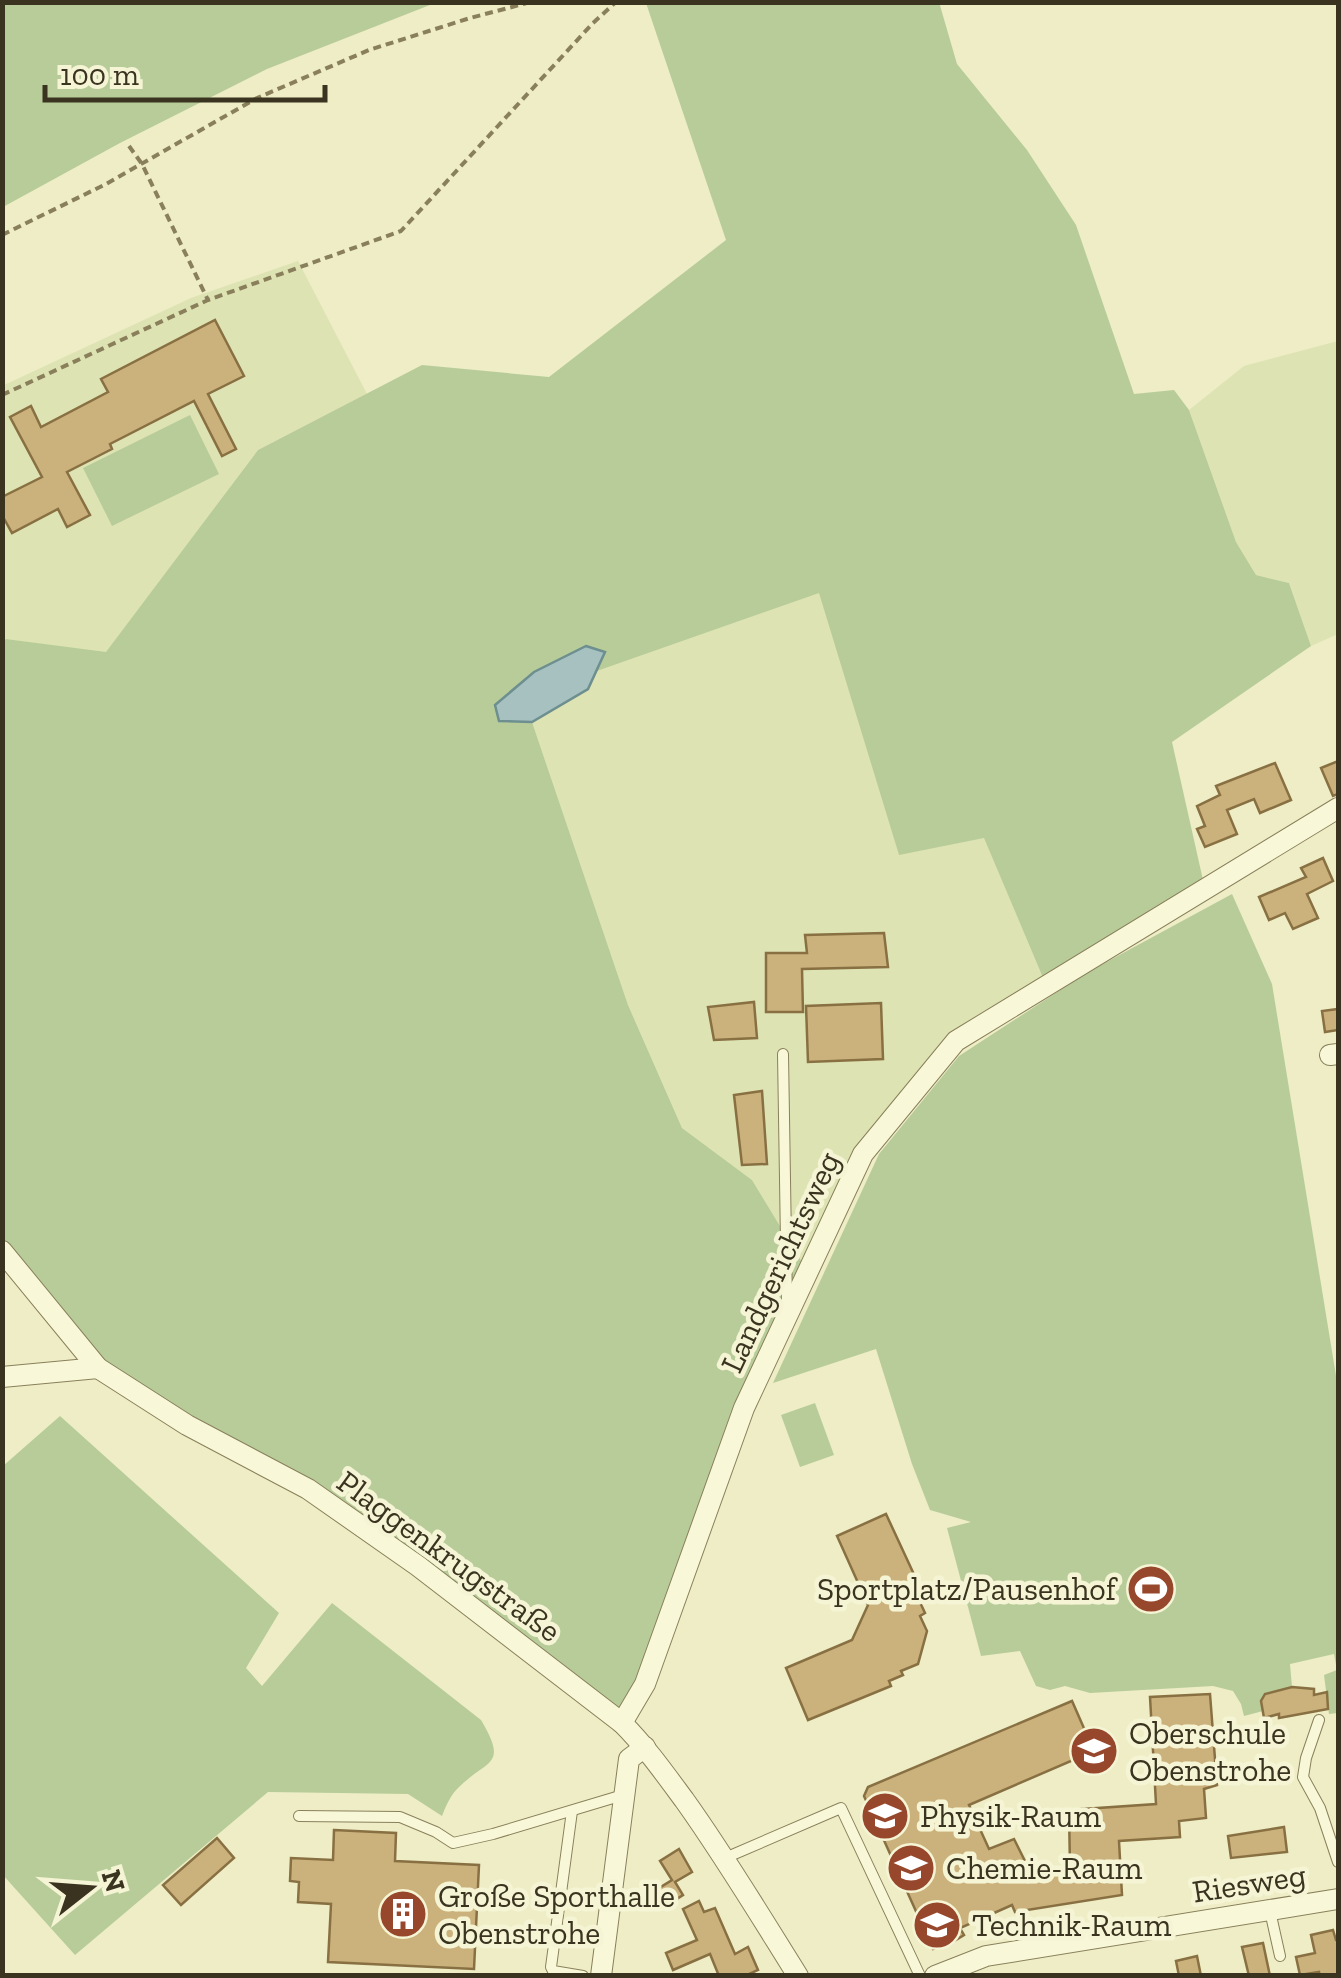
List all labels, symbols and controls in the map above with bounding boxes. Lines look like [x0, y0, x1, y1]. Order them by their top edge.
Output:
scale bar [45, 40, 325, 102]
text: 100 m [60, 57, 139, 93]
street label: Landgerichtsweg [712, 1146, 848, 1378]
street label: Plaggenkrugstraße [330, 1462, 568, 1650]
sports icon: Sportplatz/Pausenhof [1125, 1563, 1177, 1615]
place label: Sportplatz/Pausenhof [817, 1570, 1119, 1608]
place label: Oberschule Obenstrohe [1129, 1714, 1291, 1789]
school or university icon: Oberschule Obenstrohe [1068, 1725, 1120, 1777]
school or university icon: Physik-Raum [859, 1790, 911, 1842]
place label: Physik-Raum [920, 1797, 1101, 1835]
north arrow [40, 1838, 140, 1938]
school or university icon: Chemie-Raum [885, 1842, 937, 1894]
place label: Chemie-Raum [946, 1849, 1143, 1887]
street label: Riesweg [1189, 1855, 1309, 1911]
text: N [95, 1866, 132, 1896]
place label: Große Sporthalle Obenstrohe [438, 1877, 675, 1952]
building icon: Große Sporthalle Obenstrohe [377, 1888, 429, 1940]
school or university icon: Technik-Raum [911, 1899, 963, 1951]
place label: Technik-Raum [972, 1906, 1172, 1944]

